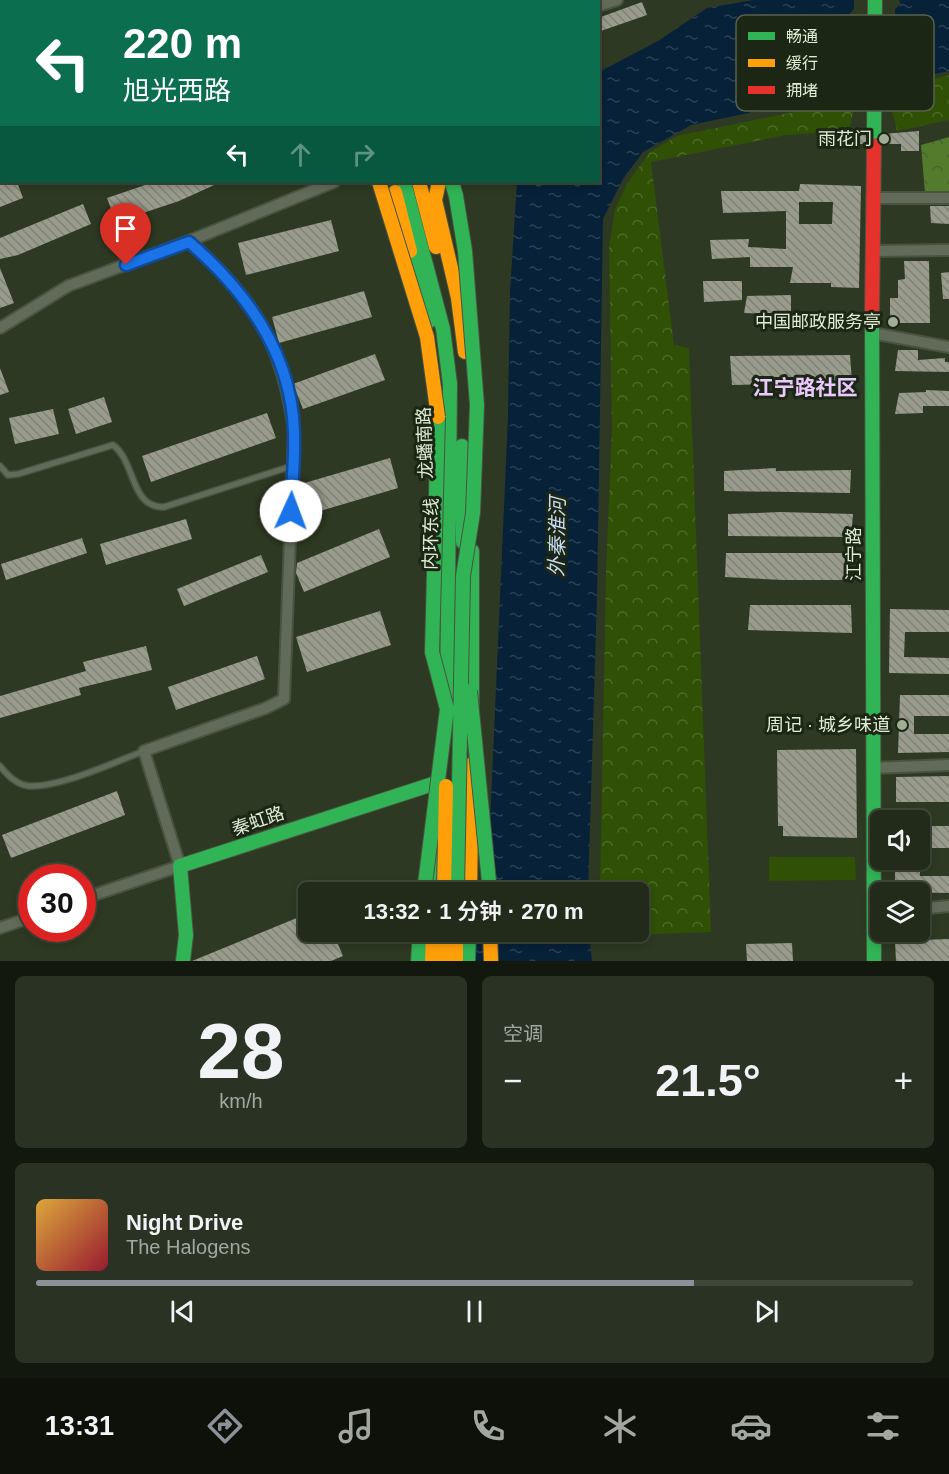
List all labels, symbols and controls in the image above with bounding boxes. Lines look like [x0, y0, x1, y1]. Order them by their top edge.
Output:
legend [736, 15, 934, 111]
text: 220 m [123, 20, 242, 67]
icon: left [24, 24, 102, 102]
text: 畅通 [786, 28, 818, 45]
text: 缓行 [786, 55, 818, 72]
text: 旭光西路 [123, 76, 231, 106]
text: 拥堵 [786, 82, 818, 99]
place label: 雨花门 [818, 129, 872, 149]
marker: 雨花门 [877, 132, 891, 146]
icon: left [221, 138, 254, 171]
icon: ahead [284, 138, 317, 171]
icon: right [347, 138, 380, 171]
pin [100, 203, 151, 265]
icon: arrive [109, 212, 142, 245]
place label: 中国邮政服务亭 [755, 312, 881, 332]
marker: 中国邮政服务亭 [886, 315, 900, 329]
district label: 江宁路社区 [753, 376, 858, 399]
street label: 龙蟠南路 [414, 407, 436, 479]
position arrow [259, 479, 323, 543]
water label: 外秦淮河 [545, 493, 569, 577]
street label: 内环东线 [420, 498, 442, 570]
street label: 江宁路 [844, 527, 864, 581]
place label: 周记 · 城乡味道 [766, 715, 890, 735]
marker: 周记 · 城乡味道 [895, 718, 909, 732]
street label: 秦虹路 [229, 803, 287, 839]
map controls [870, 810, 930, 942]
button: sound [870, 810, 930, 870]
speed limit sign: 30 [18, 864, 96, 942]
button: layers [870, 882, 930, 942]
text: 13:32 · 1 分钟 · 270 m [363, 899, 584, 924]
text: 28 [198, 1007, 284, 1095]
text: 空调 [503, 1023, 543, 1045]
text: 21.5° [655, 1055, 761, 1106]
text: − [503, 1062, 522, 1099]
text: + [894, 1062, 913, 1099]
text: km/h [219, 1090, 263, 1112]
text: Night Drive [126, 1210, 243, 1235]
text: The Halogens [126, 1236, 251, 1258]
icon: previous [166, 1295, 199, 1328]
icon: pause [458, 1295, 491, 1328]
icon: next [750, 1295, 783, 1328]
icon: directions [204, 1405, 246, 1447]
icon: music [335, 1405, 377, 1447]
icon: phone [467, 1405, 509, 1447]
icon: climate [599, 1405, 641, 1447]
icon: car [730, 1405, 772, 1447]
icon: filters [862, 1405, 904, 1447]
text: 13:31 [45, 1411, 114, 1441]

